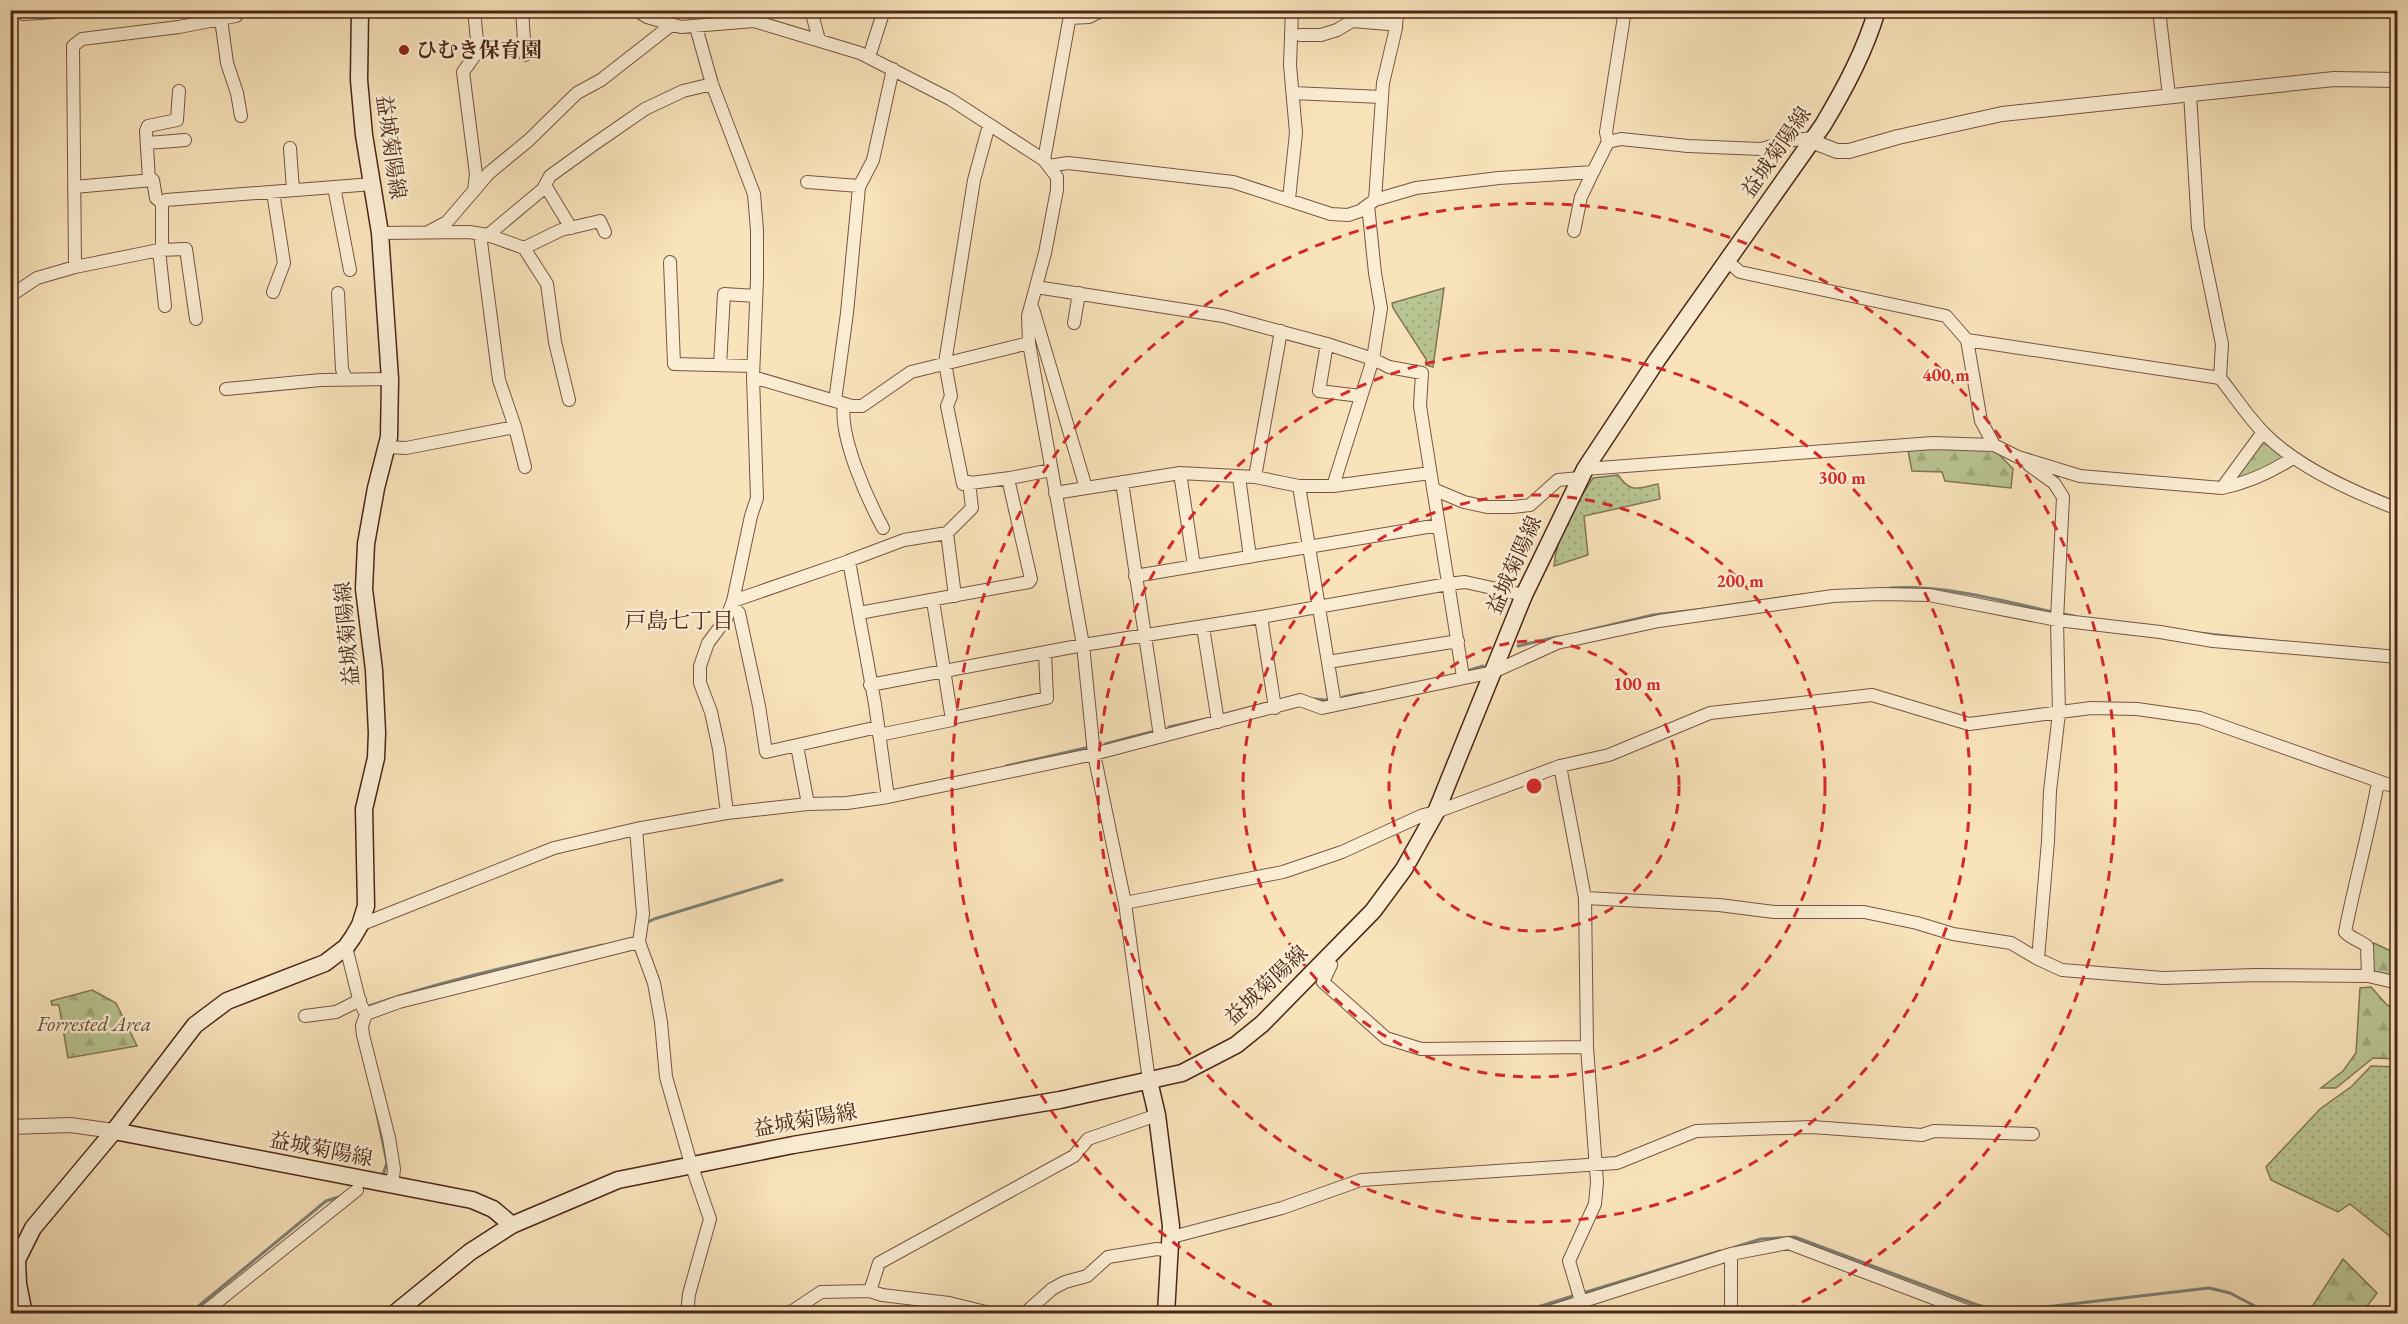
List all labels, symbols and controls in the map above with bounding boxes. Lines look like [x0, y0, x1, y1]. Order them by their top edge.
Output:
place label: ひむき保育園 [416, 36, 542, 63]
marker: ひむき保育園 [397, 43, 411, 57]
street label: 益城菊陽線 [371, 93, 412, 201]
street label: 益城菊陽線 [1734, 101, 1817, 202]
text: 400 m [1922, 363, 1970, 386]
text: 300 m [1818, 466, 1866, 489]
street label: 益城菊陽線 [1480, 511, 1547, 618]
text: 200 m [1716, 569, 1764, 592]
street label: 益城菊陽線 [328, 581, 365, 688]
district label: 戸島七丁目 [624, 606, 734, 635]
text: 100 m [1613, 672, 1661, 695]
centre of rings [1524, 776, 1544, 796]
street label: 益城菊陽線 [1218, 939, 1313, 1030]
park label: Forrested Area [36, 1010, 151, 1037]
street label: 益城菊陽線 [751, 1097, 859, 1142]
street label: 益城菊陽線 [267, 1125, 375, 1172]

